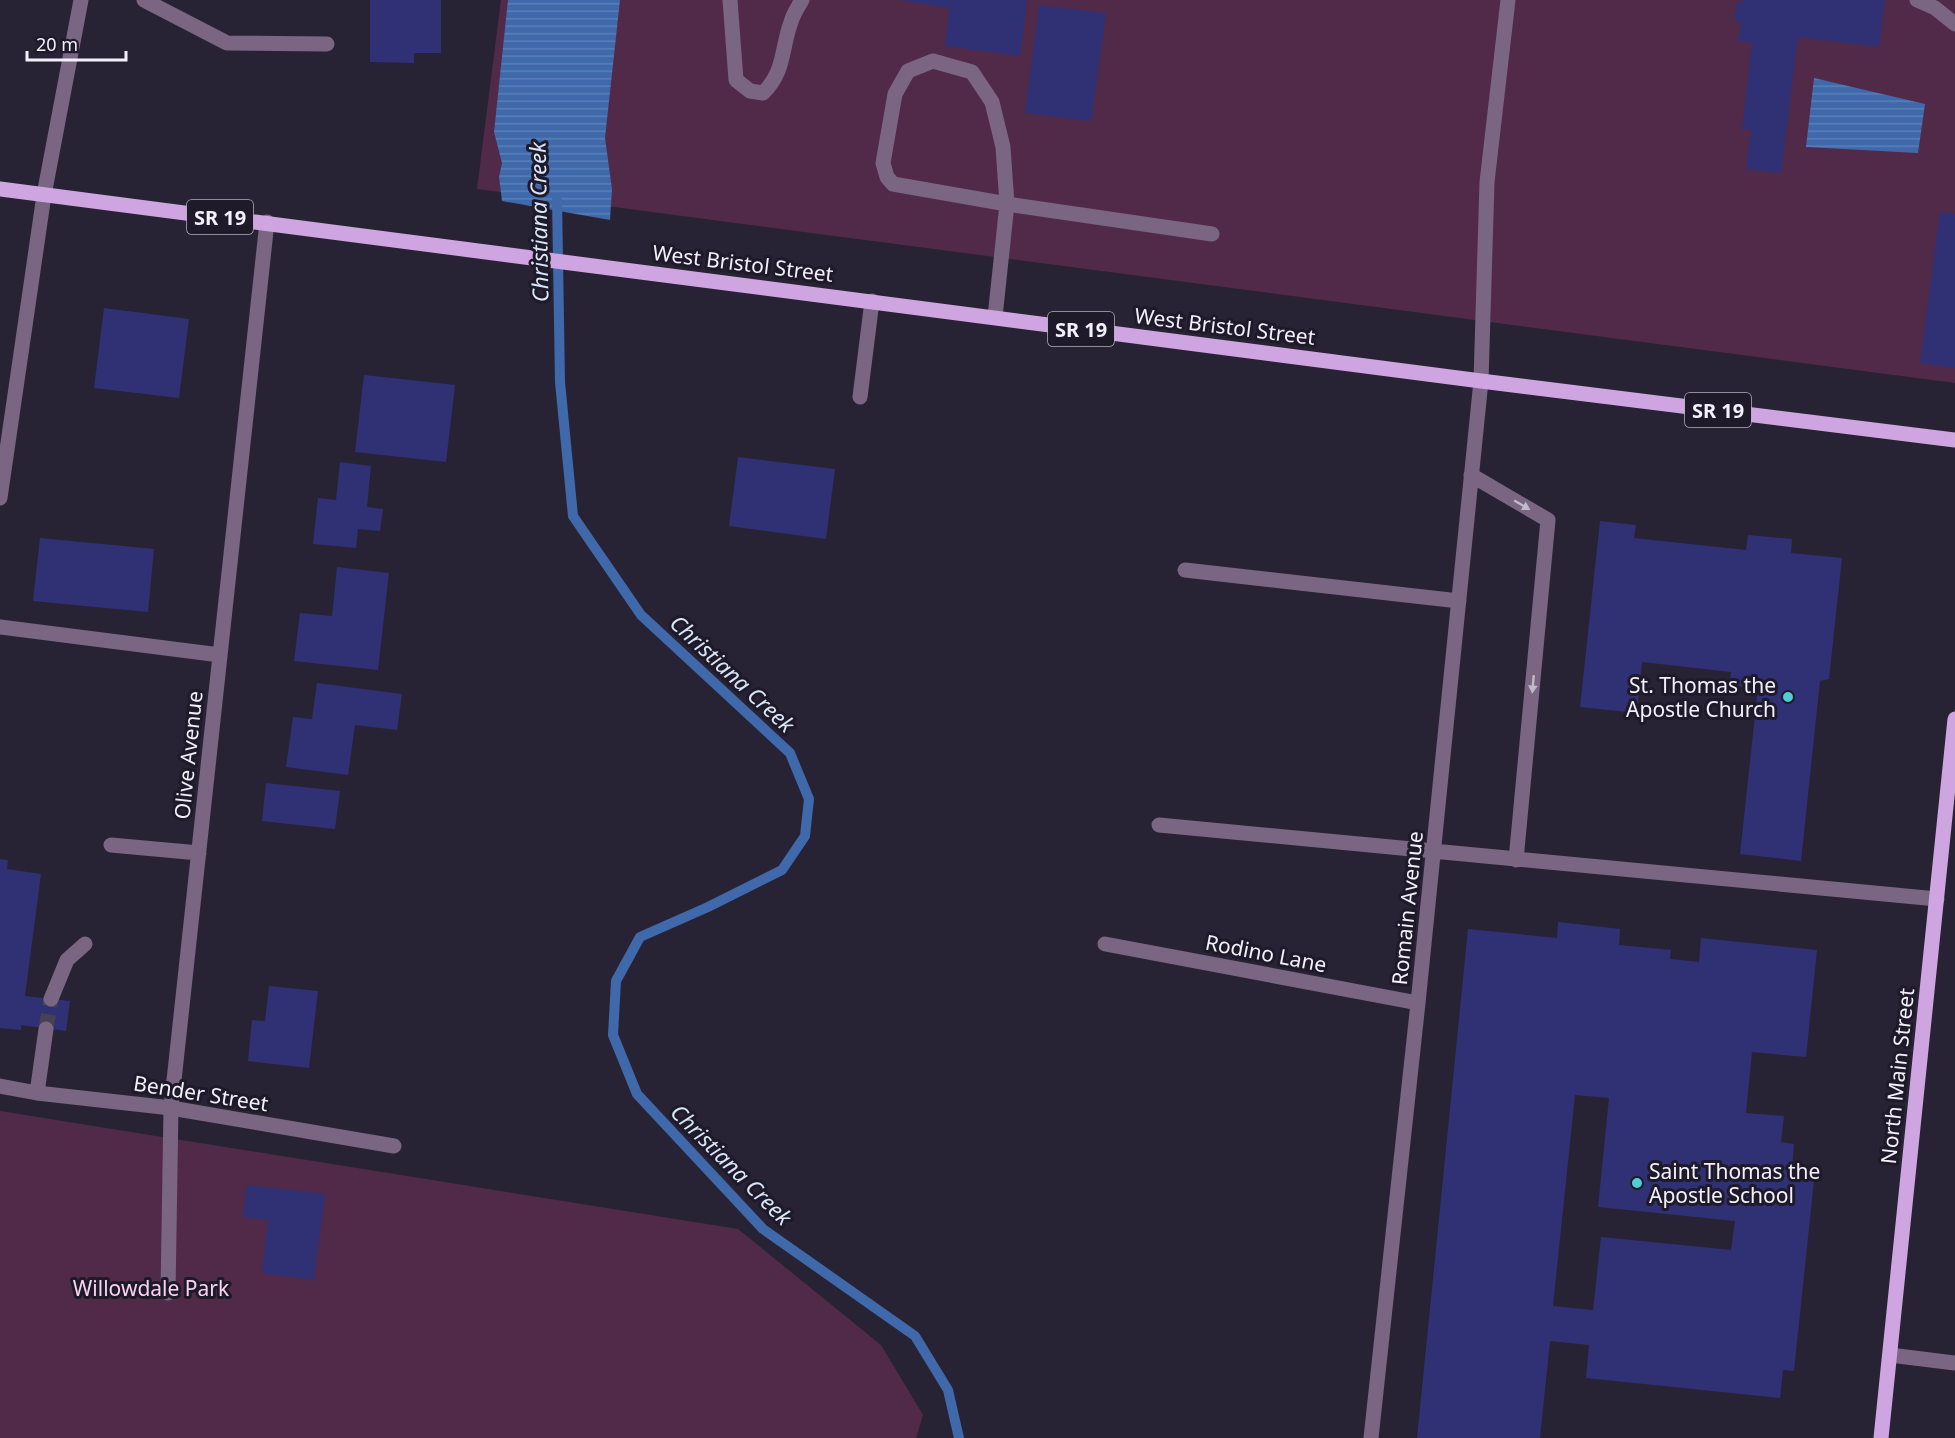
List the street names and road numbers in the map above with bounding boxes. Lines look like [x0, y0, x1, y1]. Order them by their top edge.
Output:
road number: SR 19 [187, 200, 253, 234]
street label: West Bristol Street [651, 238, 835, 288]
street label: West Bristol Street [1133, 301, 1317, 351]
road number: SR 19 [1048, 312, 1114, 346]
road number: SR 19 [1685, 393, 1751, 427]
street label: Olive Avenue [167, 689, 209, 821]
street label: Romain Avenue [1385, 830, 1429, 986]
street label: Rodino Lane [1203, 928, 1329, 978]
street label: North Main Street [1874, 986, 1920, 1165]
street label: Bender Street [132, 1069, 271, 1118]

